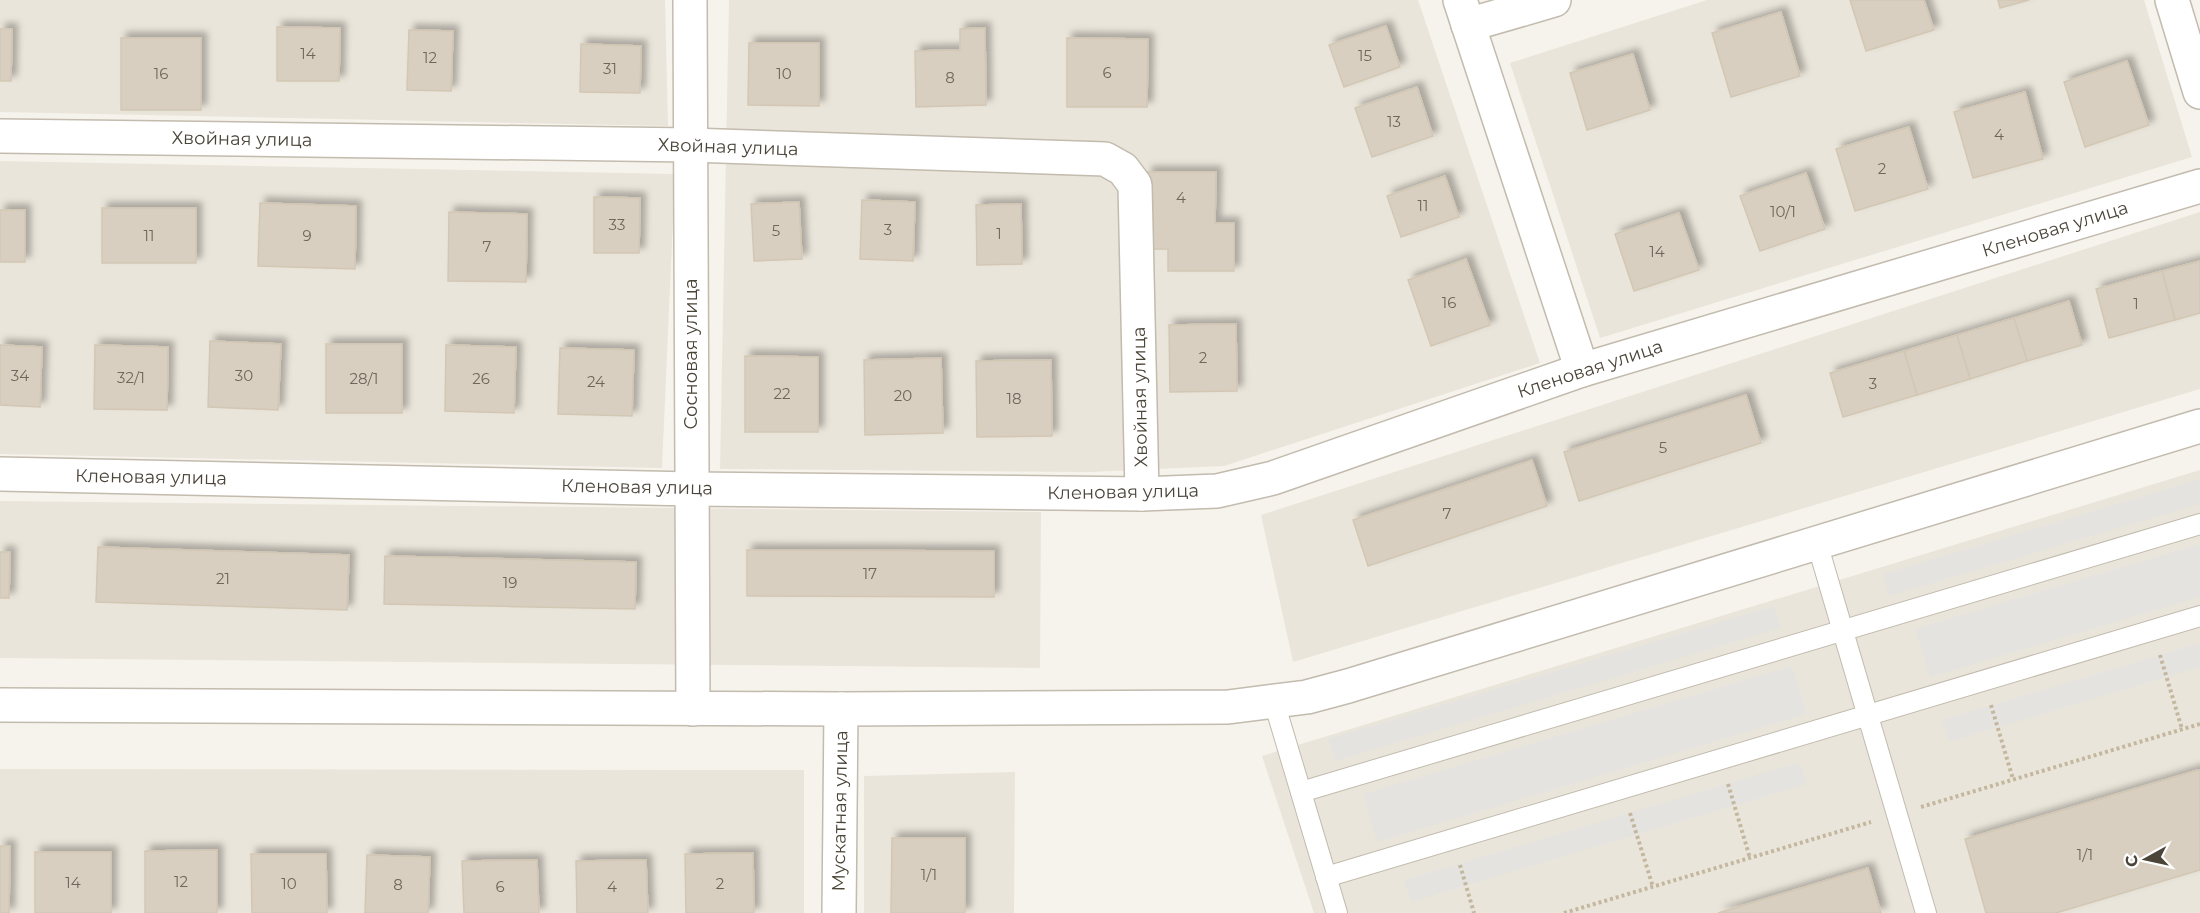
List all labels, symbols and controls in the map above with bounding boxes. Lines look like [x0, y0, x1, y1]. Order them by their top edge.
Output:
house number: 14 [300, 44, 316, 63]
house number: 15 [1358, 46, 1372, 65]
house number: 12 [423, 48, 437, 67]
house number: 31 [603, 59, 617, 78]
house number: 6 [1102, 63, 1112, 82]
house number: 16 [154, 64, 168, 83]
house number: 10 [776, 64, 792, 83]
house number: 8 [945, 68, 955, 87]
house number: 13 [1387, 112, 1401, 131]
house number: 4 [1994, 125, 2004, 144]
street label: Хвойная улица [171, 127, 313, 151]
street label: Хвойная улица [657, 134, 799, 160]
house number: 2 [1878, 159, 1886, 178]
house number: 4 [1176, 188, 1186, 207]
house number: 11 [1418, 196, 1428, 215]
street label: Кленовая улица [1979, 196, 2131, 262]
house number: 10/1 [1770, 202, 1796, 221]
house number: 33 [609, 215, 625, 234]
house number: 3 [884, 220, 892, 239]
house number: 5 [772, 221, 780, 240]
house number: 1 [996, 224, 1002, 243]
house number: 11 [144, 226, 154, 245]
house number: 9 [302, 226, 312, 245]
house number: 7 [483, 237, 492, 256]
house number: 14 [1649, 242, 1665, 261]
street label: Сосновая улица [680, 279, 702, 429]
house number: 16 [1442, 293, 1456, 312]
house number: 1 [2133, 294, 2139, 313]
street label: Хвойная улица [1128, 326, 1152, 468]
street label: Кленовая улица [1514, 335, 1666, 403]
house number: 2 [1199, 348, 1207, 367]
house number: 34 [11, 366, 29, 385]
house number: 30 [235, 366, 253, 385]
house number: 32/1 [117, 368, 145, 387]
house number: 28/1 [350, 369, 378, 388]
house number: 26 [472, 369, 490, 388]
house number: 24 [587, 372, 605, 391]
house number: 3 [1869, 374, 1877, 393]
house number: 22 [773, 384, 791, 403]
house number: 20 [894, 386, 912, 405]
house number: 18 [1007, 389, 1022, 408]
house number: 5 [1659, 438, 1667, 457]
street label: Кленовая улица [75, 465, 227, 489]
street label: Кленовая улица [561, 475, 713, 499]
street label: Кленовая улица [1047, 480, 1199, 504]
house number: 7 [1443, 504, 1452, 523]
house number: 17 [863, 564, 877, 583]
house number: 21 [216, 569, 230, 588]
house number: 19 [503, 573, 517, 592]
street label: Мускатная улица [828, 730, 852, 892]
north arrow [2116, 829, 2176, 889]
house number: 1/1 [2077, 845, 2093, 864]
text: С [2121, 854, 2142, 868]
house number: 1/1 [921, 865, 937, 884]
house number: 12 [174, 872, 188, 891]
house number: 14 [65, 873, 81, 892]
house number: 10 [281, 874, 297, 893]
house number: 2 [716, 874, 724, 893]
house number: 8 [393, 875, 403, 894]
house number: 6 [495, 877, 505, 896]
house number: 4 [607, 877, 617, 896]

